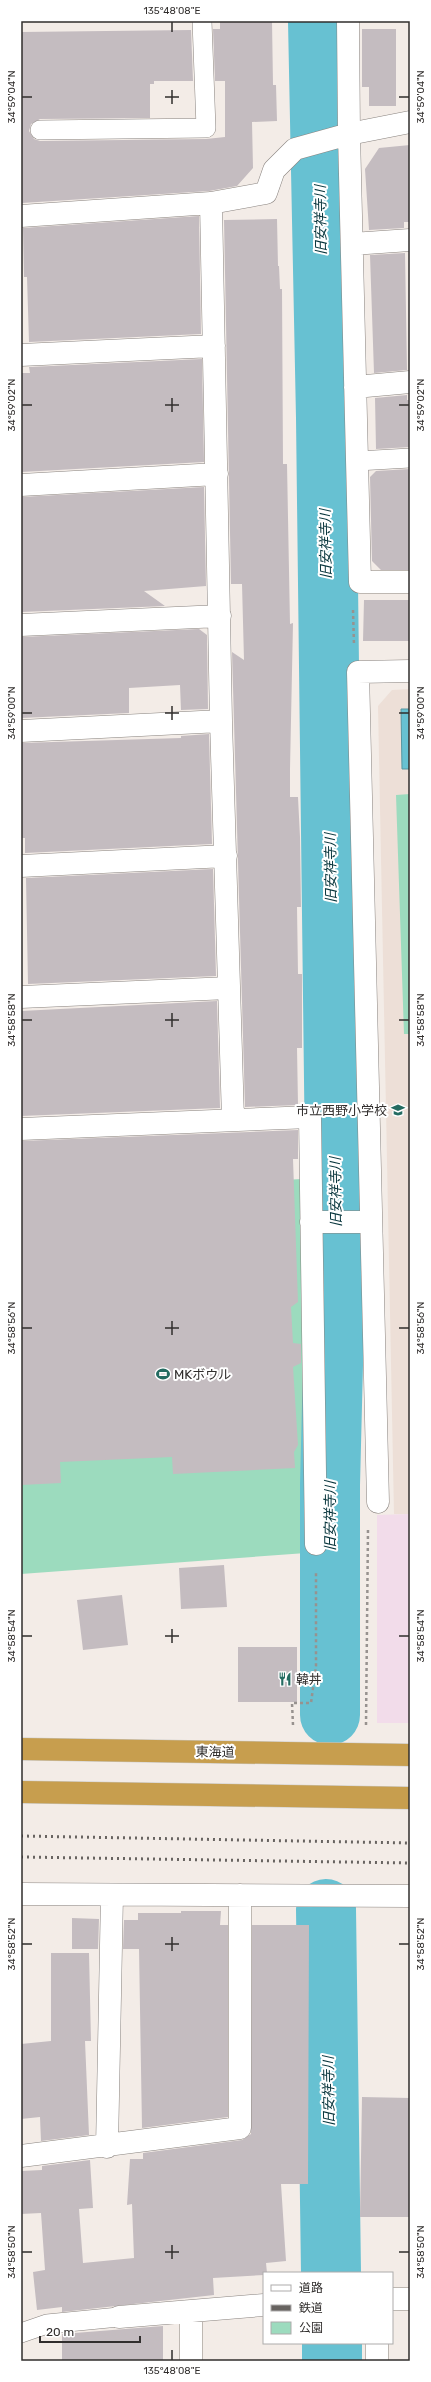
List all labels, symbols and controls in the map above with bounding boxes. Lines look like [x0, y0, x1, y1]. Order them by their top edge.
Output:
text: 135°48'08"E [144, 5, 200, 17]
text: 34°59'04"N [6, 70, 18, 124]
text: 34°59'04"N [415, 70, 427, 124]
water label: 旧安祥寺川 [312, 183, 330, 255]
text: 34°59'02"N [6, 378, 18, 432]
text: 34°59'02"N [415, 378, 427, 432]
water label: 旧安祥寺川 [317, 507, 335, 579]
text: 34°59'00"N [6, 686, 18, 740]
text: 34°59'00"N [415, 686, 427, 740]
water label: 旧安祥寺川 [322, 831, 340, 903]
text: 34°58'58"N [6, 993, 18, 1047]
text: 34°58'58"N [415, 993, 427, 1047]
school or university icon: 市立西野小学校 [390, 1102, 406, 1118]
place label: 市立西野小学校 [296, 1103, 387, 1118]
water label: 旧安祥寺川 [327, 1155, 345, 1227]
text: 34°58'56"N [6, 1302, 18, 1354]
text: 34°58'56"N [415, 1302, 427, 1354]
sports icon: MKボウル [155, 1366, 171, 1382]
place label: MKボウル [174, 1367, 231, 1382]
water label: 旧安祥寺川 [322, 1479, 339, 1551]
text: 34°58'54"N [6, 1609, 18, 1663]
text: 34°58'54"N [415, 1609, 427, 1663]
restaurant icon: 韓丼 [277, 1671, 293, 1687]
place label: 韓丼 [296, 1672, 322, 1687]
street label: 東海道 [195, 1744, 235, 1760]
text: 34°58'52"N [6, 1917, 18, 1971]
text: 34°58'52"N [415, 1917, 427, 1971]
water label: 旧安祥寺川 [320, 2054, 338, 2126]
text: 34°58'50"N [6, 2225, 18, 2279]
text: 34°58'50"N [415, 2225, 427, 2279]
legend [263, 2272, 393, 2344]
text: 道路 [299, 2281, 323, 2295]
text: 鉄道 [299, 2301, 323, 2315]
scale bar [40, 2318, 140, 2344]
text: 公園 [299, 2321, 323, 2335]
text: 20 m [46, 2325, 74, 2339]
text: 135°48'08"E [144, 2365, 200, 2377]

